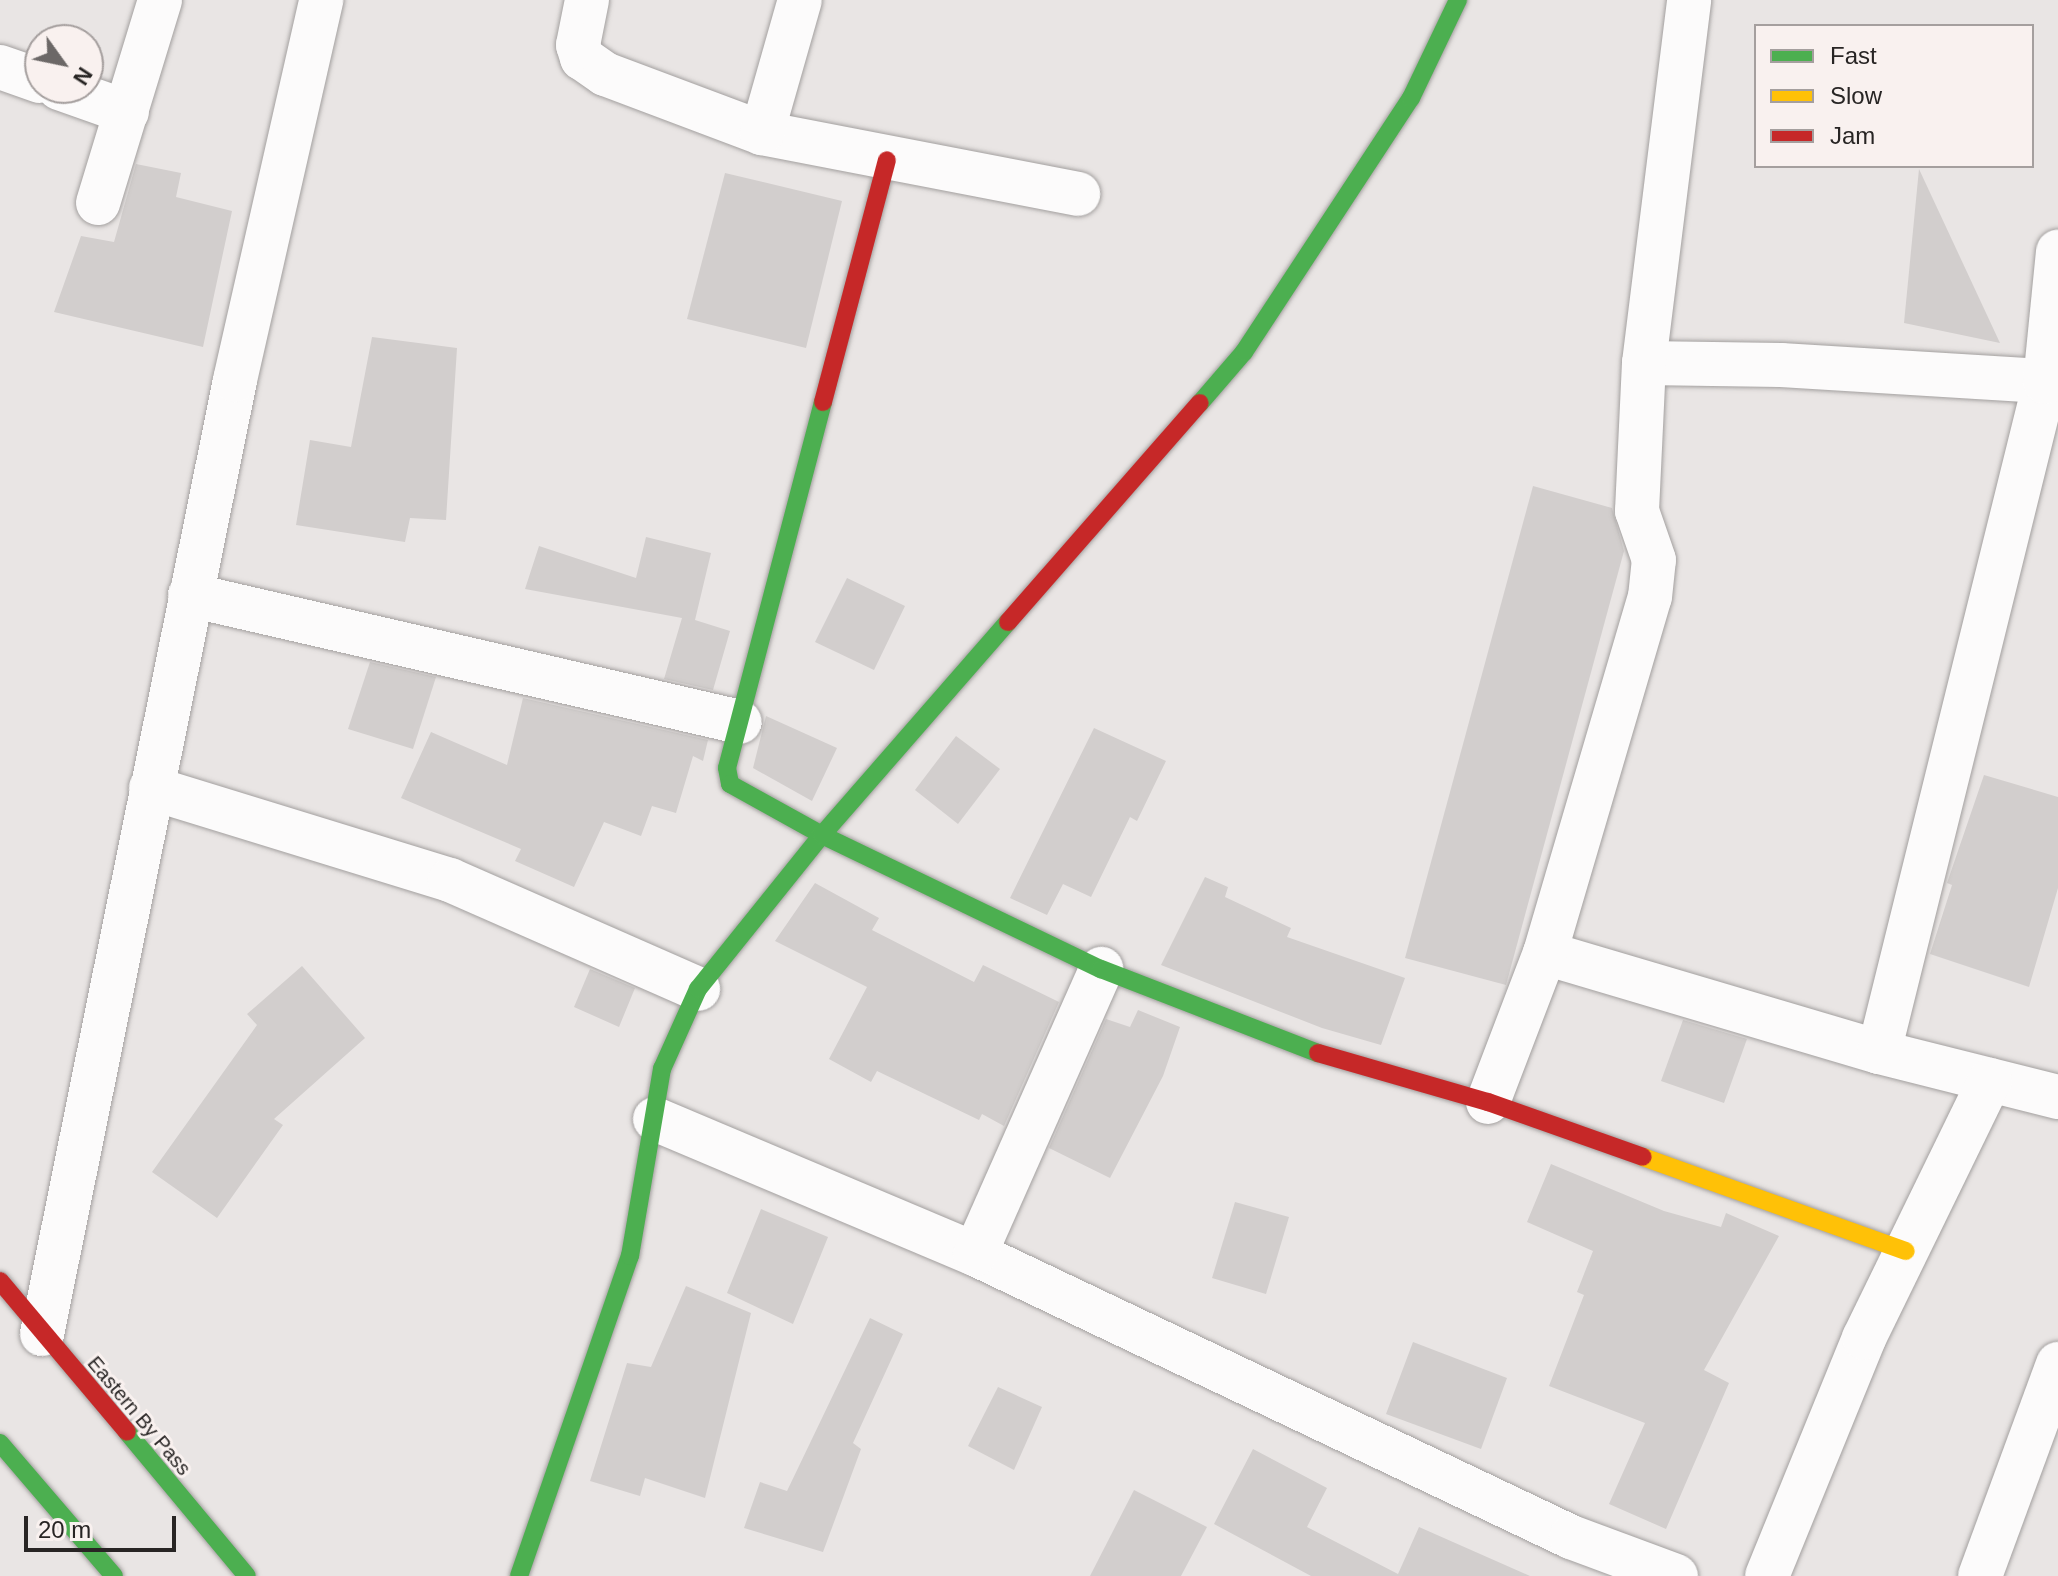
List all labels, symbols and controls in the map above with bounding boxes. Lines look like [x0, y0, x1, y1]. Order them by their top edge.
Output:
north arrow [24, 24, 104, 104]
legend [1754, 24, 2034, 168]
text: Fast [1830, 42, 1877, 69]
text: N [68, 63, 98, 90]
text: Slow [1830, 82, 1882, 109]
text: Jam [1830, 122, 1875, 149]
street label: Eastern By Pass [82, 1352, 196, 1480]
scale bar [28, 1500, 180, 1550]
text: 20 m [38, 1516, 91, 1543]

